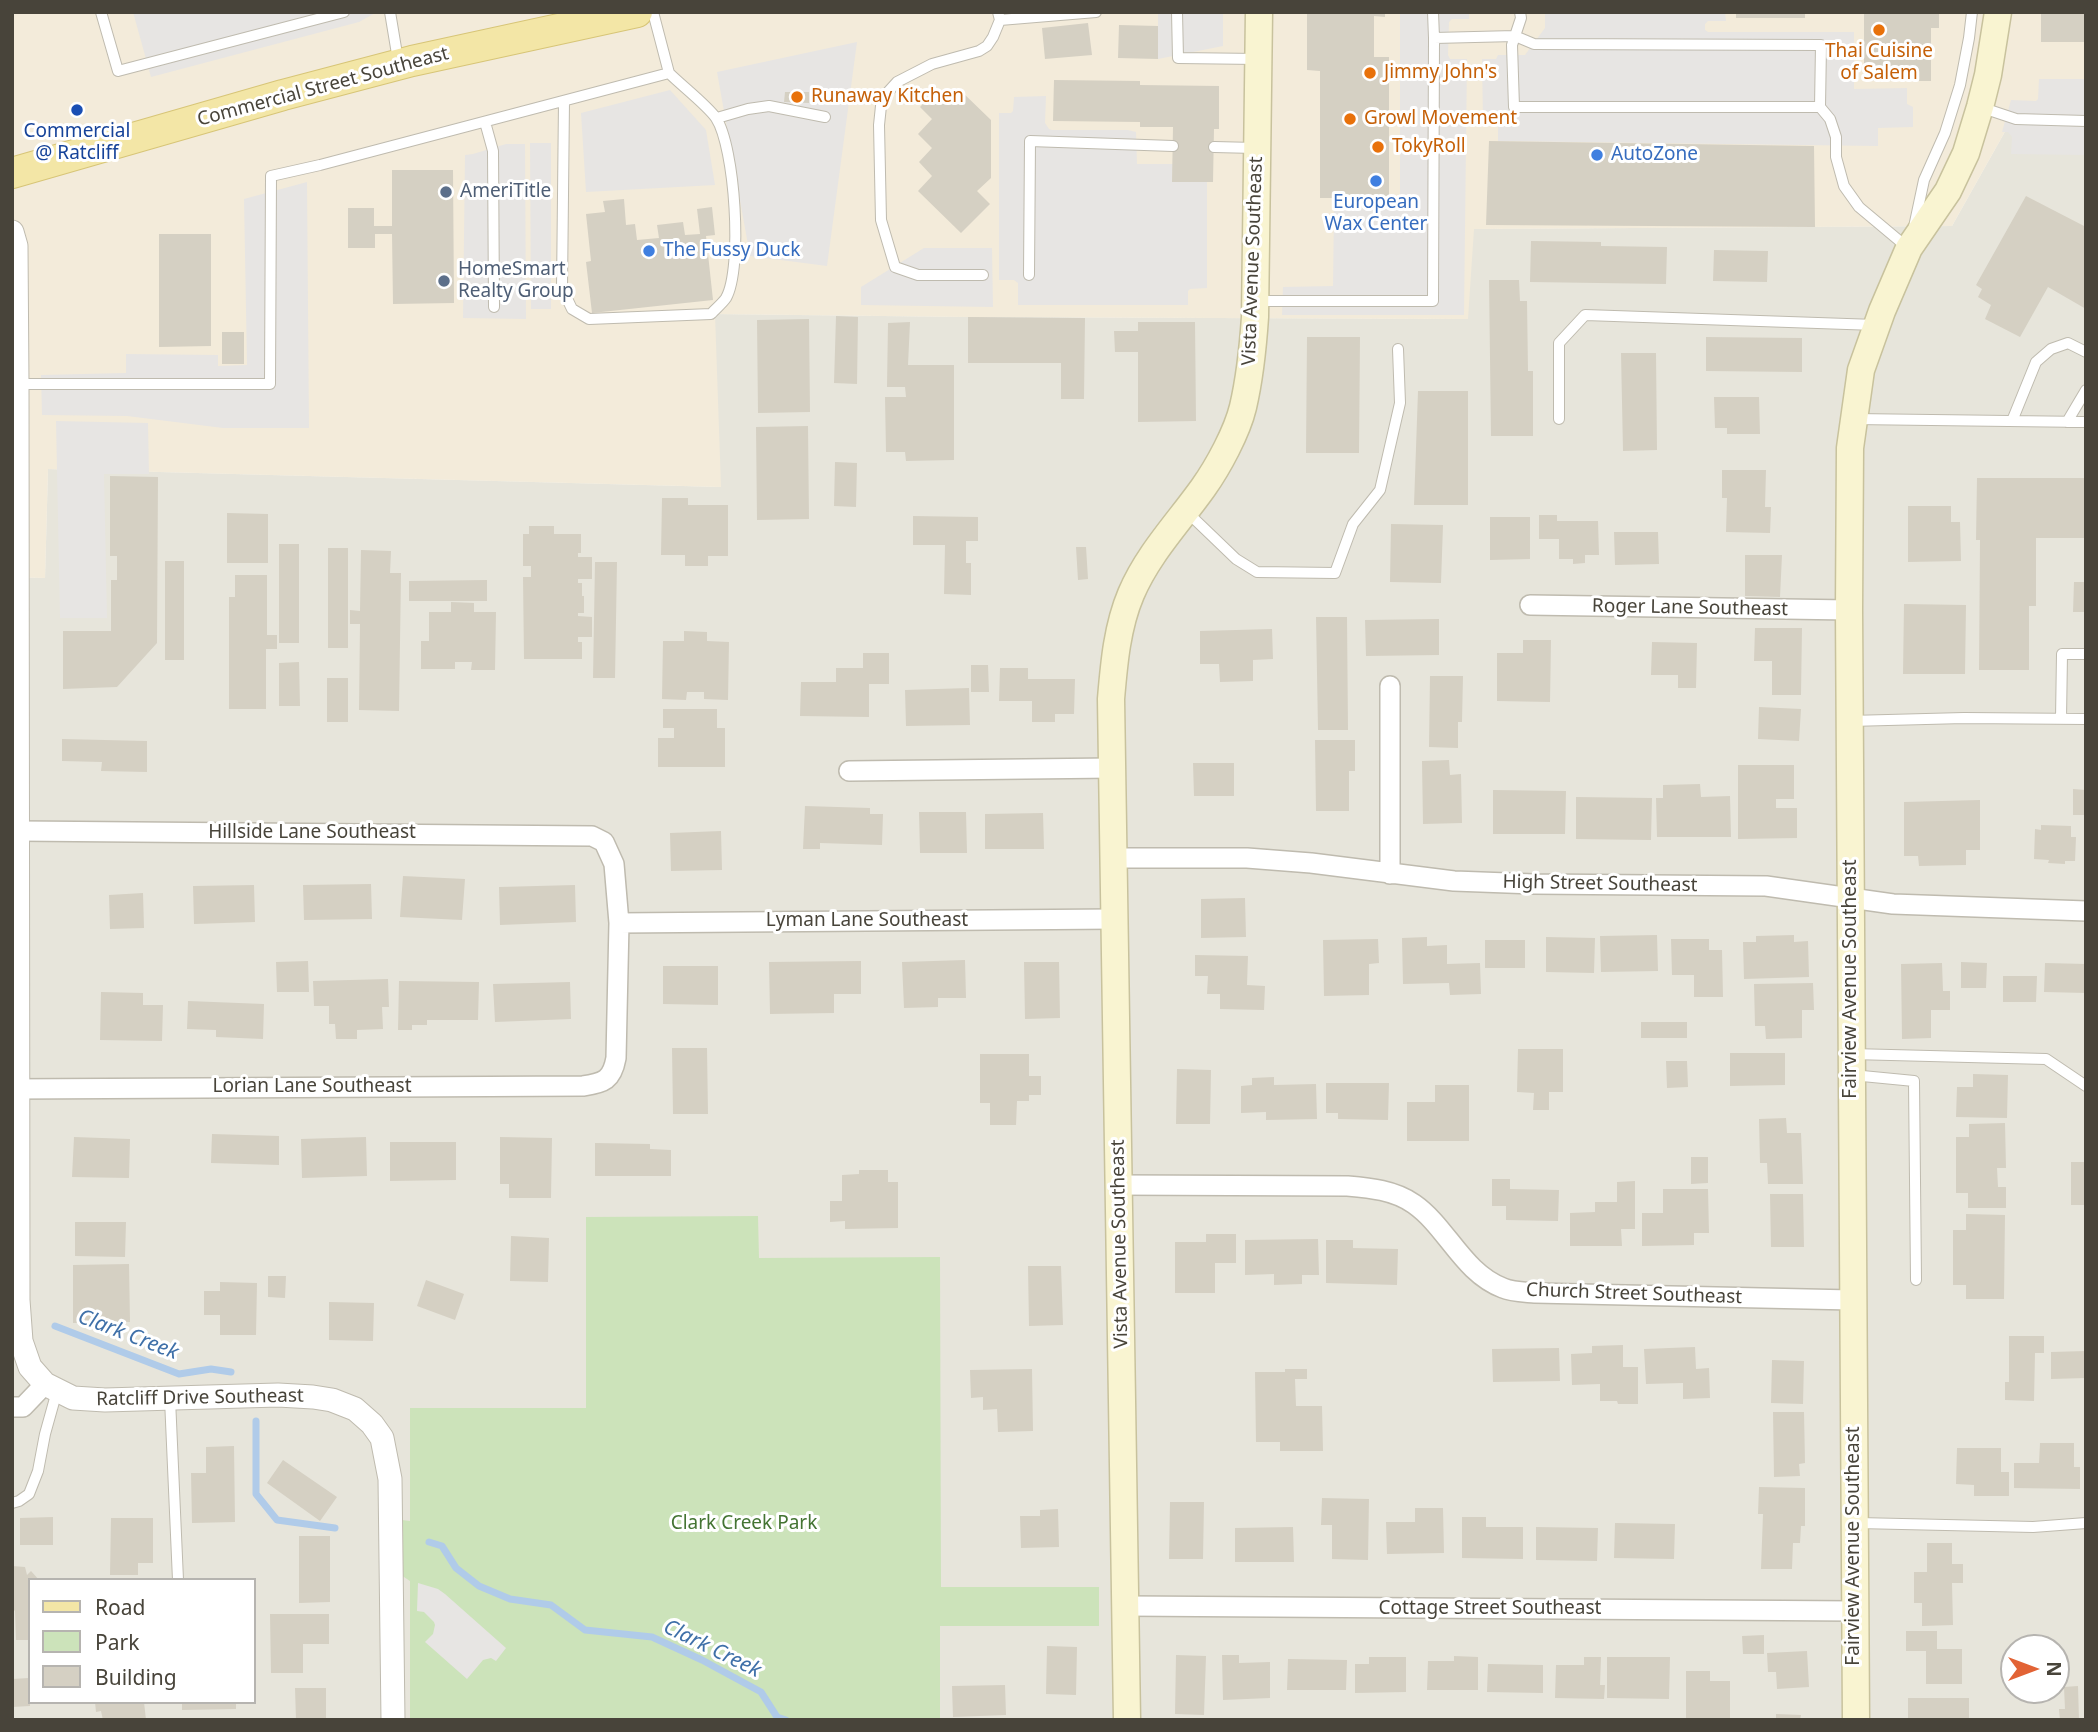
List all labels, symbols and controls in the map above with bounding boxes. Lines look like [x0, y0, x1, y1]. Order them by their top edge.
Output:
marker: Thai Cuisine of Salem [1871, 22, 1887, 38]
place label: Thai Cuisine of Salem [1825, 41, 1933, 85]
street label: Commercial Street Southeast [195, 42, 451, 132]
place label: Jimmy John's [1384, 62, 1497, 84]
marker: Jimmy John's [1362, 65, 1378, 81]
place label: Runaway Kitchen [811, 86, 964, 108]
marker: Runaway Kitchen [789, 89, 805, 105]
marker: Commercial @ Ratcliff [69, 102, 85, 118]
place label: Growl Movement [1364, 108, 1517, 130]
marker: Growl Movement [1342, 111, 1358, 127]
place label: Commercial @ Ratcliff [24, 121, 130, 165]
place label: TokyRoll [1392, 136, 1466, 158]
marker: TokyRoll [1370, 139, 1386, 155]
place label: AutoZone [1611, 144, 1698, 166]
marker: AutoZone [1589, 147, 1605, 163]
street label: Vista Avenue Southeast [1238, 156, 1268, 366]
marker: European Wax Center [1368, 173, 1384, 189]
place label: AmeriTitle [460, 181, 551, 203]
marker: AmeriTitle [438, 184, 454, 200]
place label: European Wax Center [1325, 192, 1427, 236]
place label: The Fussy Duck [663, 240, 800, 262]
marker: The Fussy Duck [641, 243, 657, 259]
place label: HomeSmart Realty Group [458, 259, 574, 303]
marker: HomeSmart Realty Group [436, 273, 452, 289]
street label: Roger Lane Southeast [1592, 595, 1788, 621]
street label: Hillside Lane Southeast [208, 822, 416, 844]
street label: Fairview Avenue Southeast [1840, 859, 1862, 1099]
street label: High Street Southeast [1502, 871, 1698, 897]
street label: Lyman Lane Southeast [766, 910, 968, 932]
street label: Lorian Lane Southeast [212, 1076, 412, 1098]
street label: Vista Avenue Southeast [1107, 1139, 1133, 1349]
street label: Church Street Southeast [1525, 1279, 1743, 1309]
water label: Clark Creek [74, 1304, 182, 1366]
street label: Ratcliff Drive Southeast [96, 1385, 304, 1411]
street label: Fairview Avenue Southeast [1843, 1426, 1865, 1666]
park label: Clark Creek Park [671, 1513, 817, 1535]
legend [28, 1578, 256, 1704]
text: Road [95, 1593, 145, 1621]
street label: Cottage Street Southeast [1379, 1598, 1601, 1620]
water label: Clark Creek [659, 1615, 765, 1683]
text: Park [95, 1628, 139, 1656]
north arrow [2000, 1634, 2070, 1704]
text: N [2041, 1661, 2067, 1677]
text: Building [95, 1663, 177, 1691]

